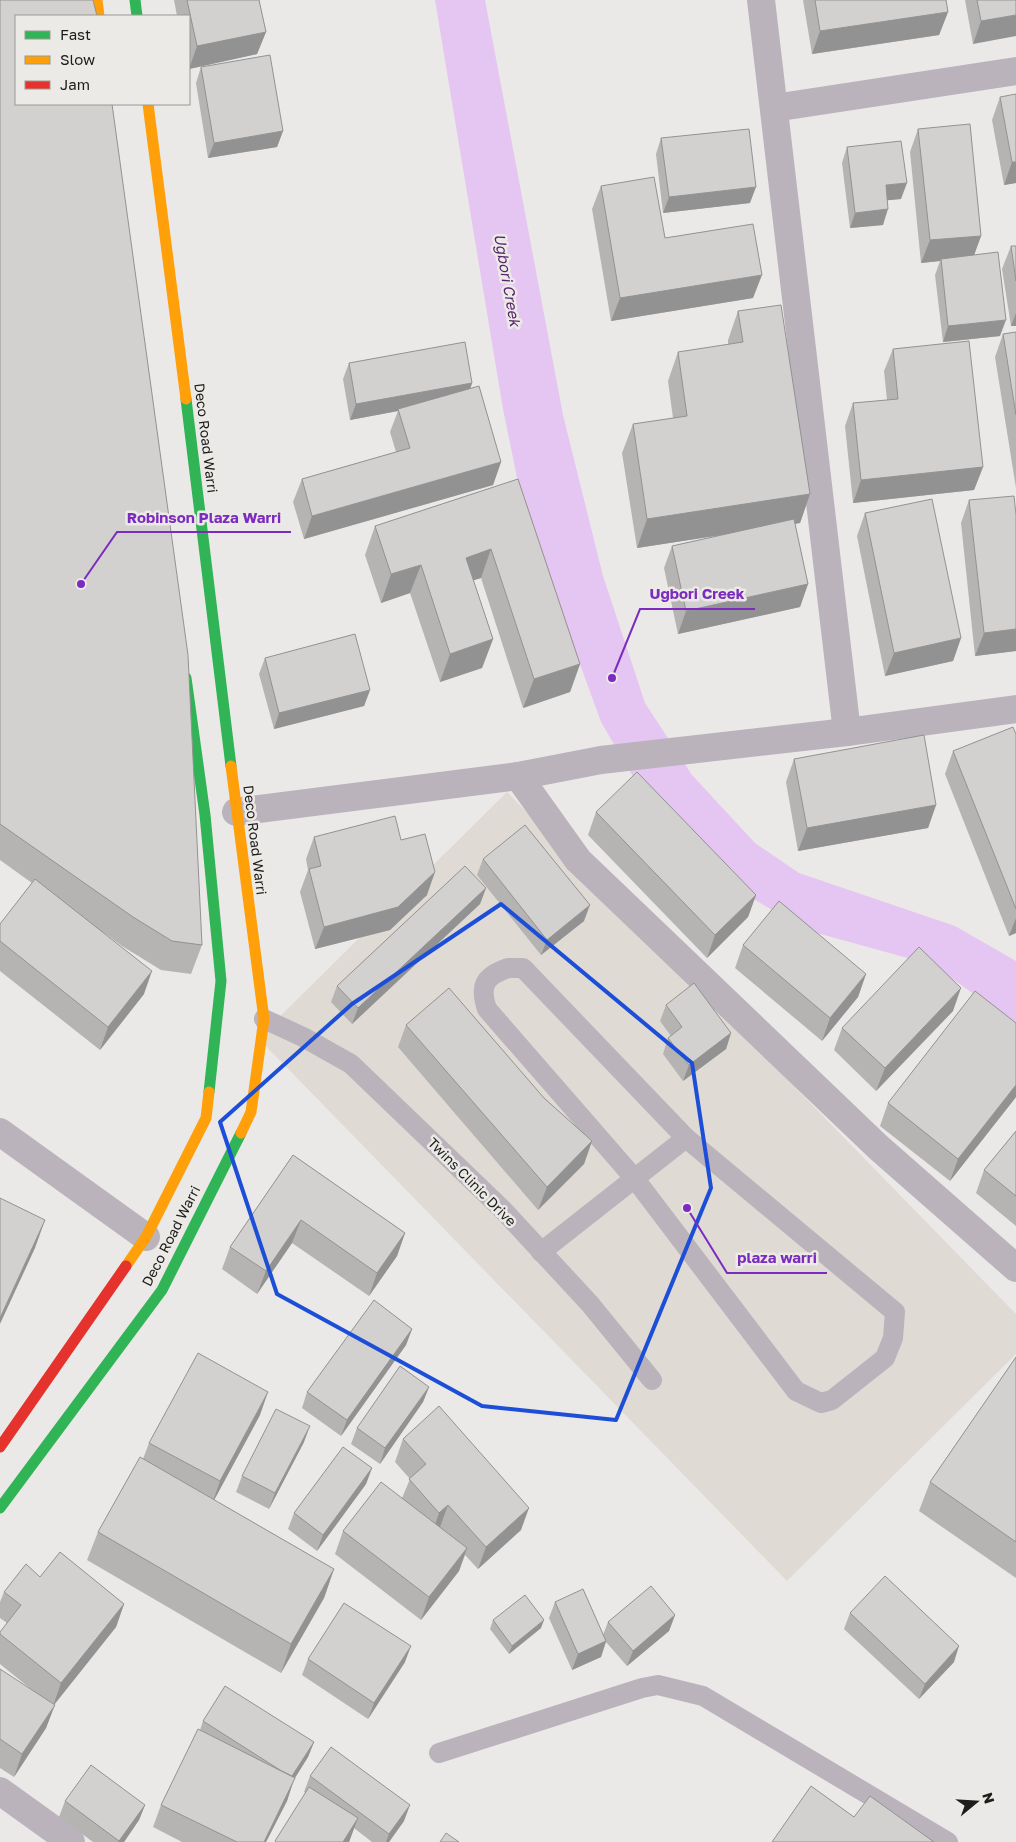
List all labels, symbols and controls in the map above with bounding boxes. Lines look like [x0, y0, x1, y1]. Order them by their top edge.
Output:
legend [15, 15, 190, 105]
text: Fast [60, 25, 91, 43]
text: Slow [60, 50, 95, 68]
text: Jam [60, 75, 90, 93]
water label: Ugbori Creek [490, 232, 525, 329]
street label: Deco Road Warri [191, 382, 222, 494]
callout: Robinson Plaza Warri [117, 502, 291, 532]
text: Robinson Plaza Warri [127, 508, 281, 526]
callout: Ugbori Creek [640, 579, 755, 609]
text: Ugbori Creek [650, 584, 745, 602]
street label: Deco Road Warri [240, 784, 271, 896]
street label: Twins Clinic Drive [425, 1134, 520, 1229]
street label: Deco Road Warri [138, 1183, 203, 1289]
callout: plaza warri [727, 1243, 827, 1273]
text: plaza warri [737, 1248, 817, 1266]
north arrow [951, 1777, 1001, 1827]
text: N [979, 1790, 999, 1806]

